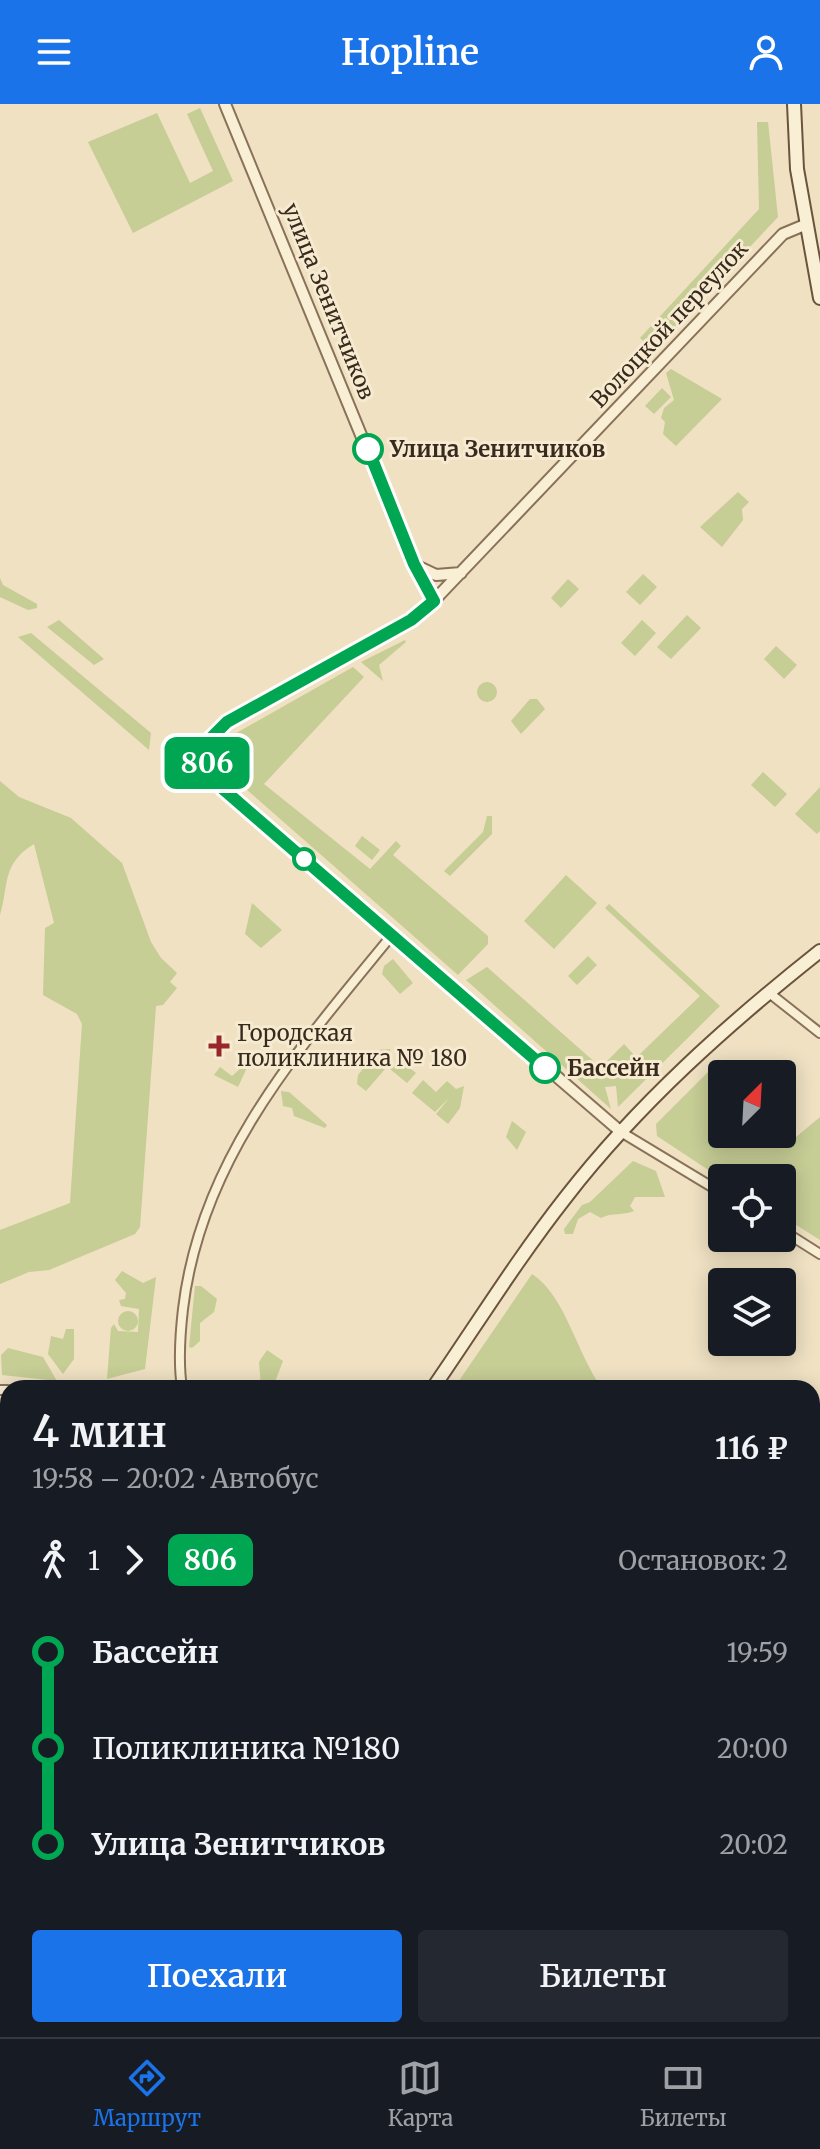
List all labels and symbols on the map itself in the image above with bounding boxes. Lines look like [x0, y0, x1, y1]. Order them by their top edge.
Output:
street label: улица Зенитчиков [277, 199, 381, 403]
street label: Волоцкой переулок [584, 235, 754, 413]
marker: Улица Зенитчиков [353, 434, 383, 464]
place label: Улица Зенитчиков [389, 435, 605, 463]
line badge: 806 [161, 737, 253, 789]
unlabelled marker [293, 848, 315, 870]
place label: Городская поликлиника № 180 [237, 1019, 467, 1072]
marker: Городская поликлиника № 180 [208, 1035, 230, 1057]
marker: Бассейн [530, 1053, 560, 1083]
place label: Бассейн [567, 1054, 660, 1082]
north arrow [708, 1060, 796, 1148]

